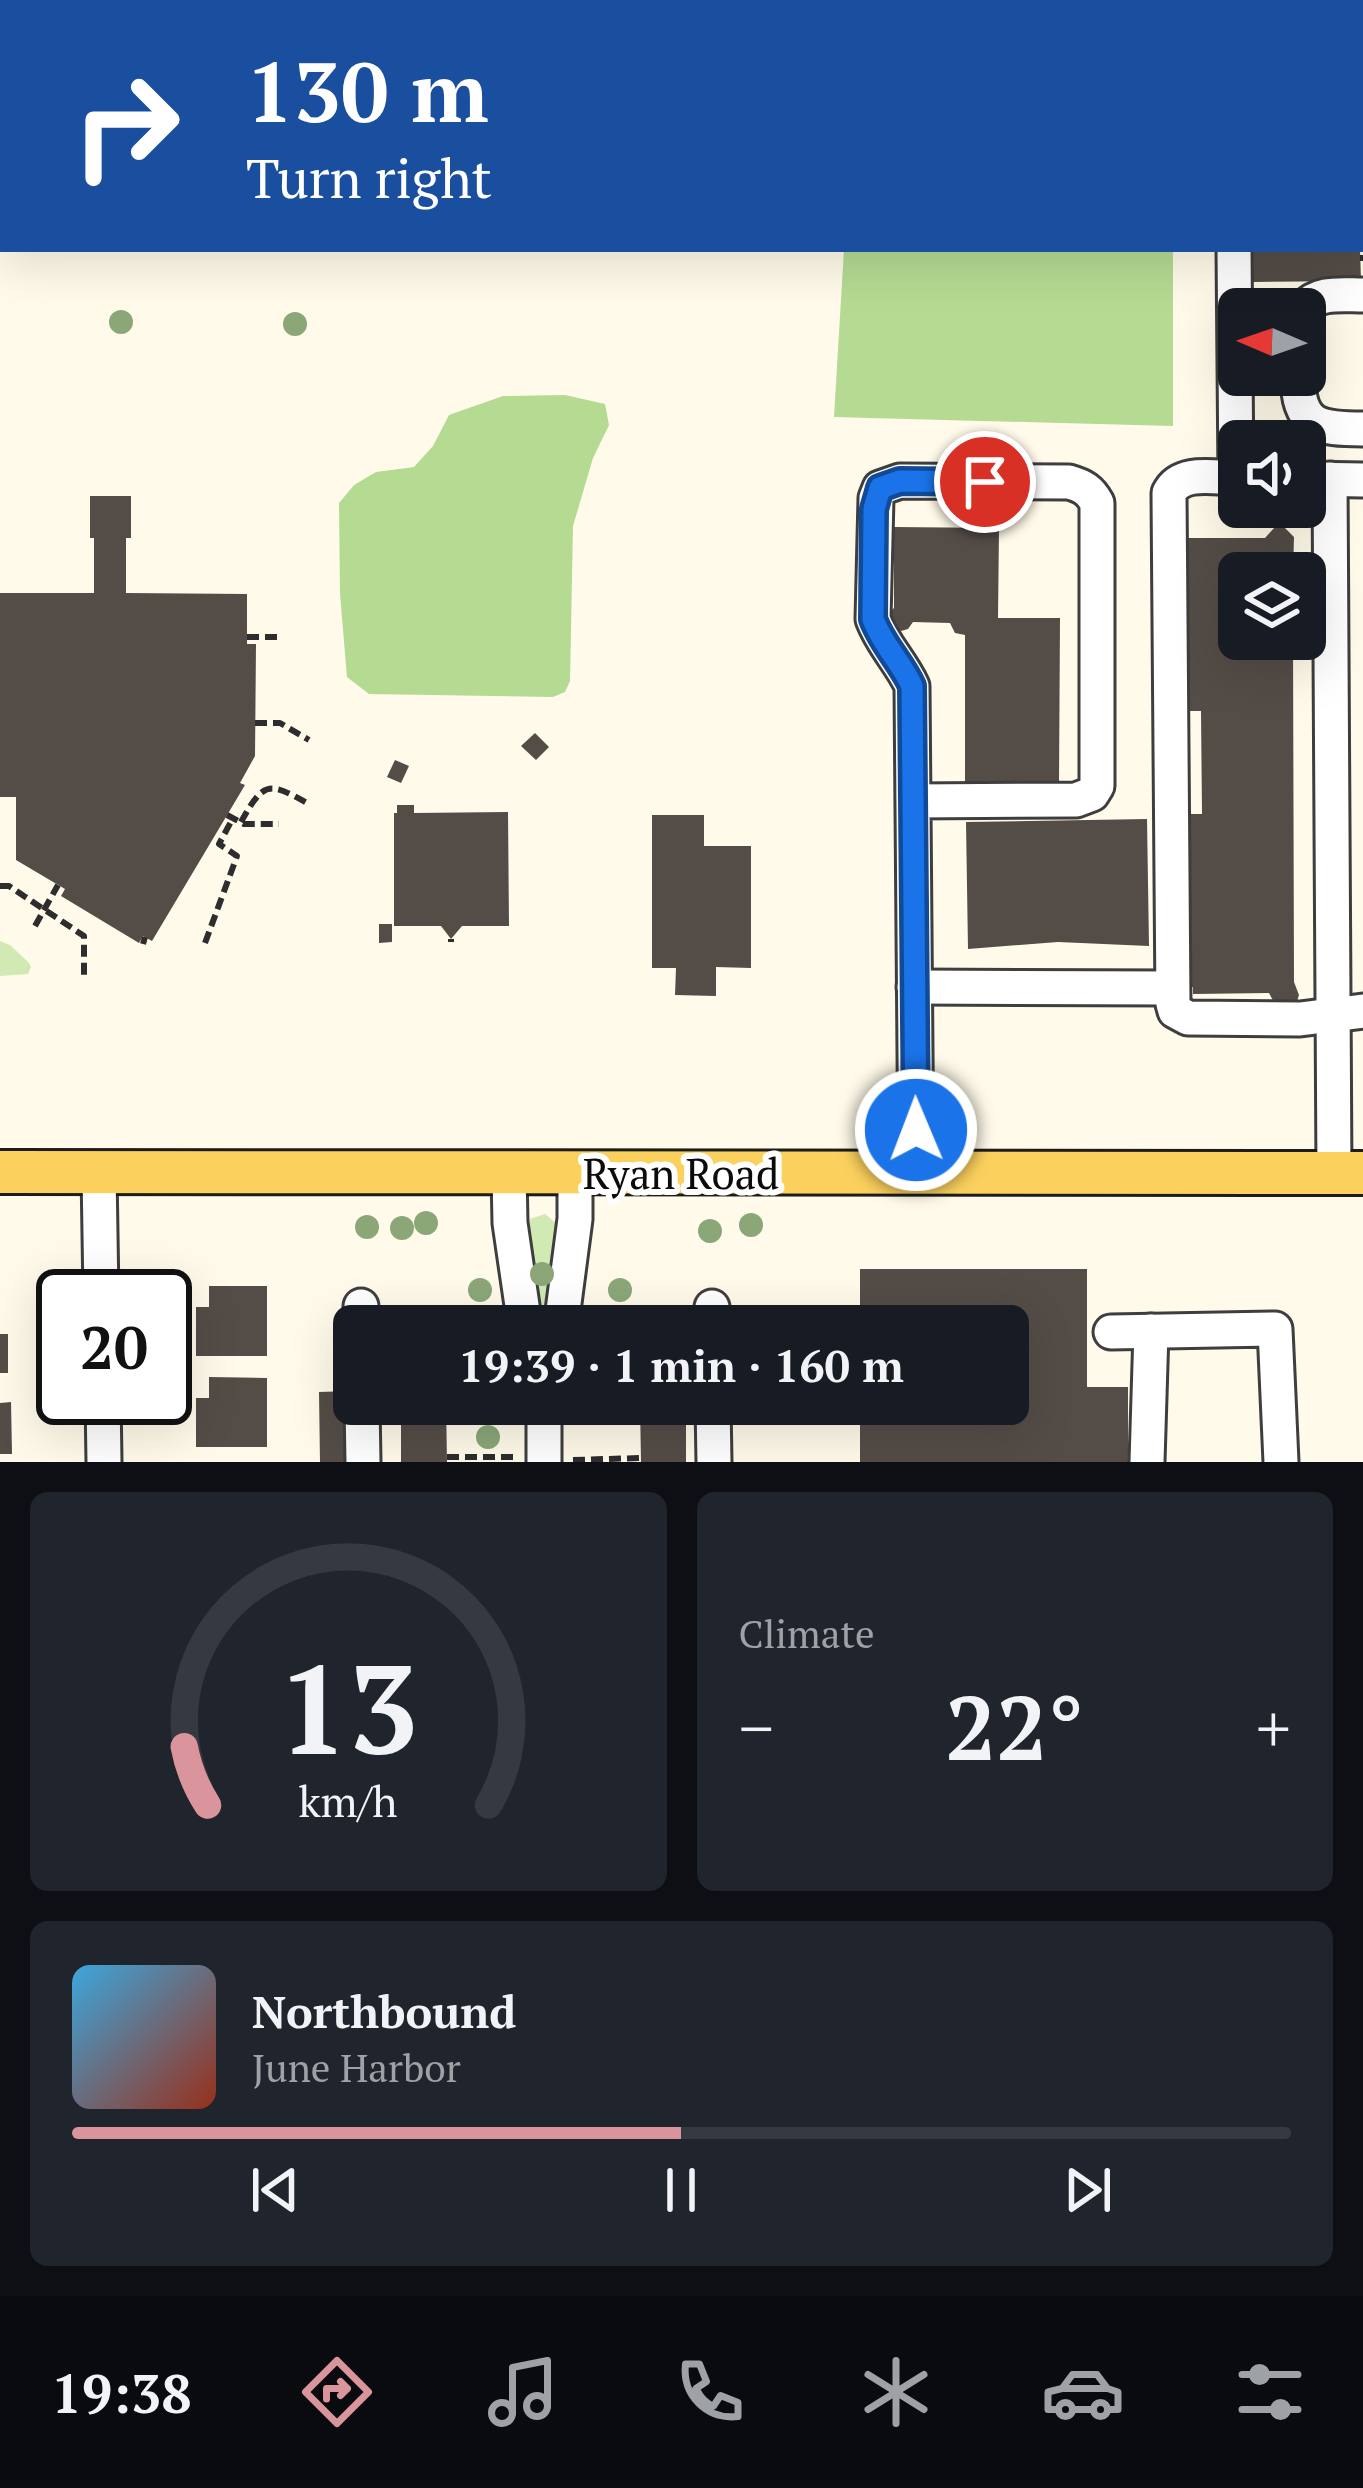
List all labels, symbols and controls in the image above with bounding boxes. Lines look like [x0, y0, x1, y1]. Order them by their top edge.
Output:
text: 130 m [246, 35, 489, 146]
icon: right [48, 48, 204, 204]
text: Turn right [246, 142, 492, 213]
north arrow [1218, 288, 1326, 396]
map controls [1218, 288, 1326, 660]
button: sound [1218, 420, 1326, 528]
pin [934, 431, 1036, 533]
icon: arrive [952, 449, 1018, 515]
button: layers [1218, 552, 1326, 660]
position arrow [853, 1067, 979, 1193]
street label: Ryan Road [583, 1145, 779, 1201]
speed limit sign: 20 [36, 1269, 192, 1425]
text: 19:39 · 1 min · 160 m [458, 1335, 904, 1395]
text: Climate [739, 1607, 875, 1659]
text: 13 [278, 1624, 419, 1790]
text: 22° [945, 1666, 1084, 1786]
text: − [739, 1683, 774, 1771]
text: + [1256, 1683, 1291, 1771]
text: km/h [299, 1771, 398, 1828]
text: Northbound [252, 1981, 516, 2041]
text: June Harbor [252, 2041, 461, 2093]
icon: previous [242, 2157, 308, 2223]
icon: pause [648, 2157, 714, 2223]
icon: next [1055, 2157, 1121, 2223]
icon: directions [295, 2350, 379, 2434]
icon: music [481, 2350, 565, 2434]
icon: phone [668, 2350, 752, 2434]
icon: climate [854, 2350, 938, 2434]
icon: car [1041, 2350, 1125, 2434]
icon: filters [1228, 2350, 1312, 2434]
text: 19:38 [51, 2357, 192, 2428]

